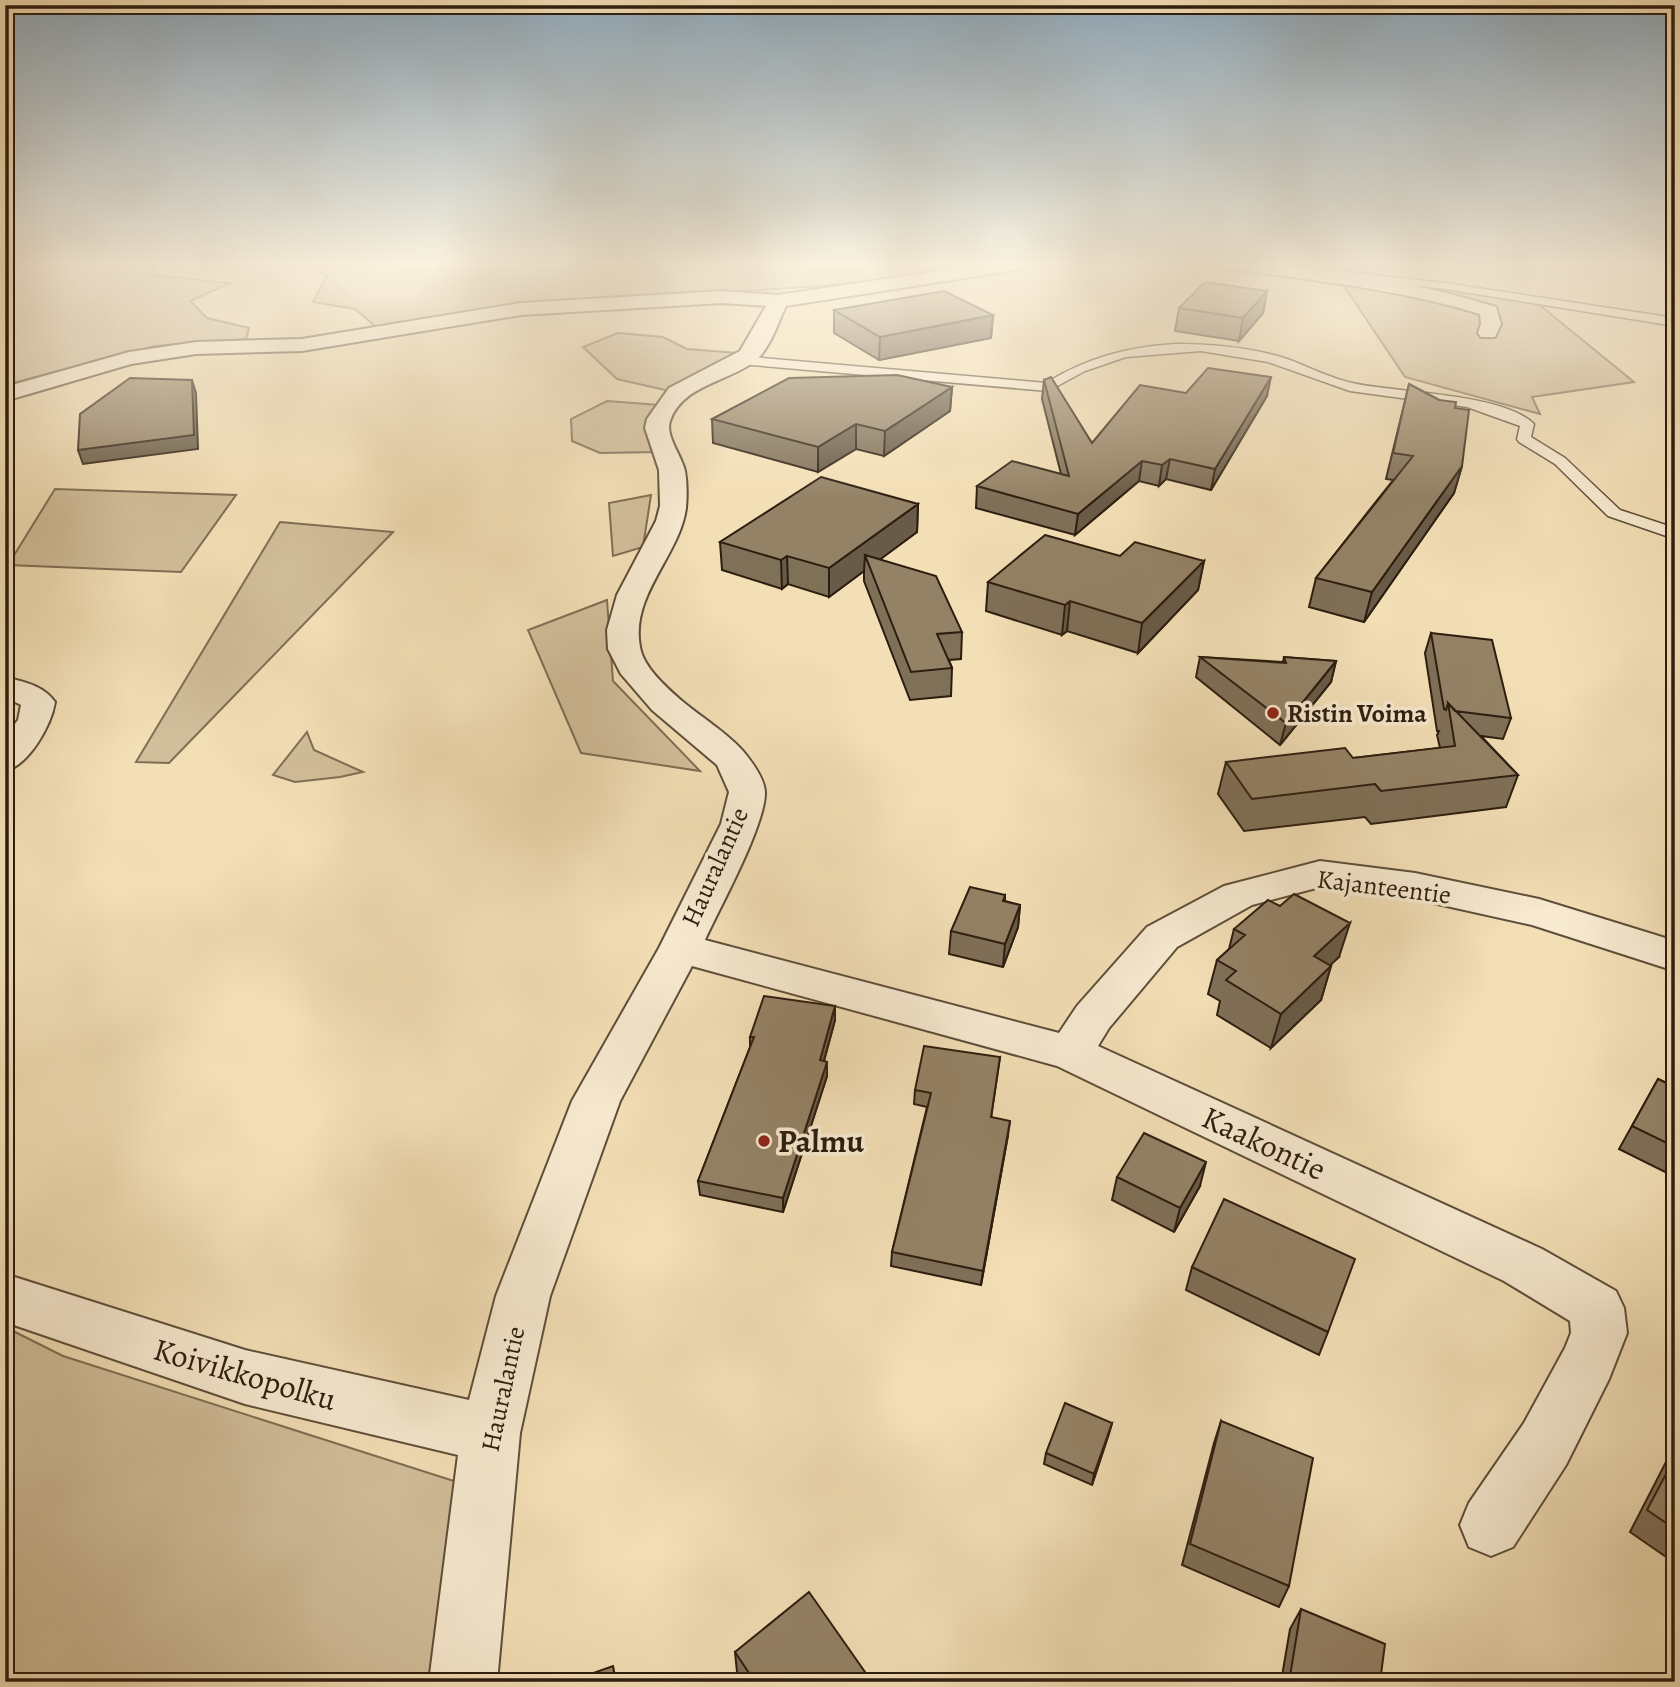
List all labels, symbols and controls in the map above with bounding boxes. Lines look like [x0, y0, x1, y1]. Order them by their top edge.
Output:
place label: Ristin Voima [1287, 696, 1427, 731]
marker: Ristin Voima [1265, 705, 1281, 721]
street label: Hauralantie [673, 802, 757, 932]
street label: Kajanteentie [1315, 861, 1453, 913]
street label: Kaakontie [1195, 1095, 1333, 1191]
place label: Palmu [778, 1119, 864, 1163]
marker: Palmu [756, 1133, 772, 1149]
street label: Hauralantie [473, 1323, 533, 1455]
street label: Koivikkopolku [148, 1327, 342, 1421]

